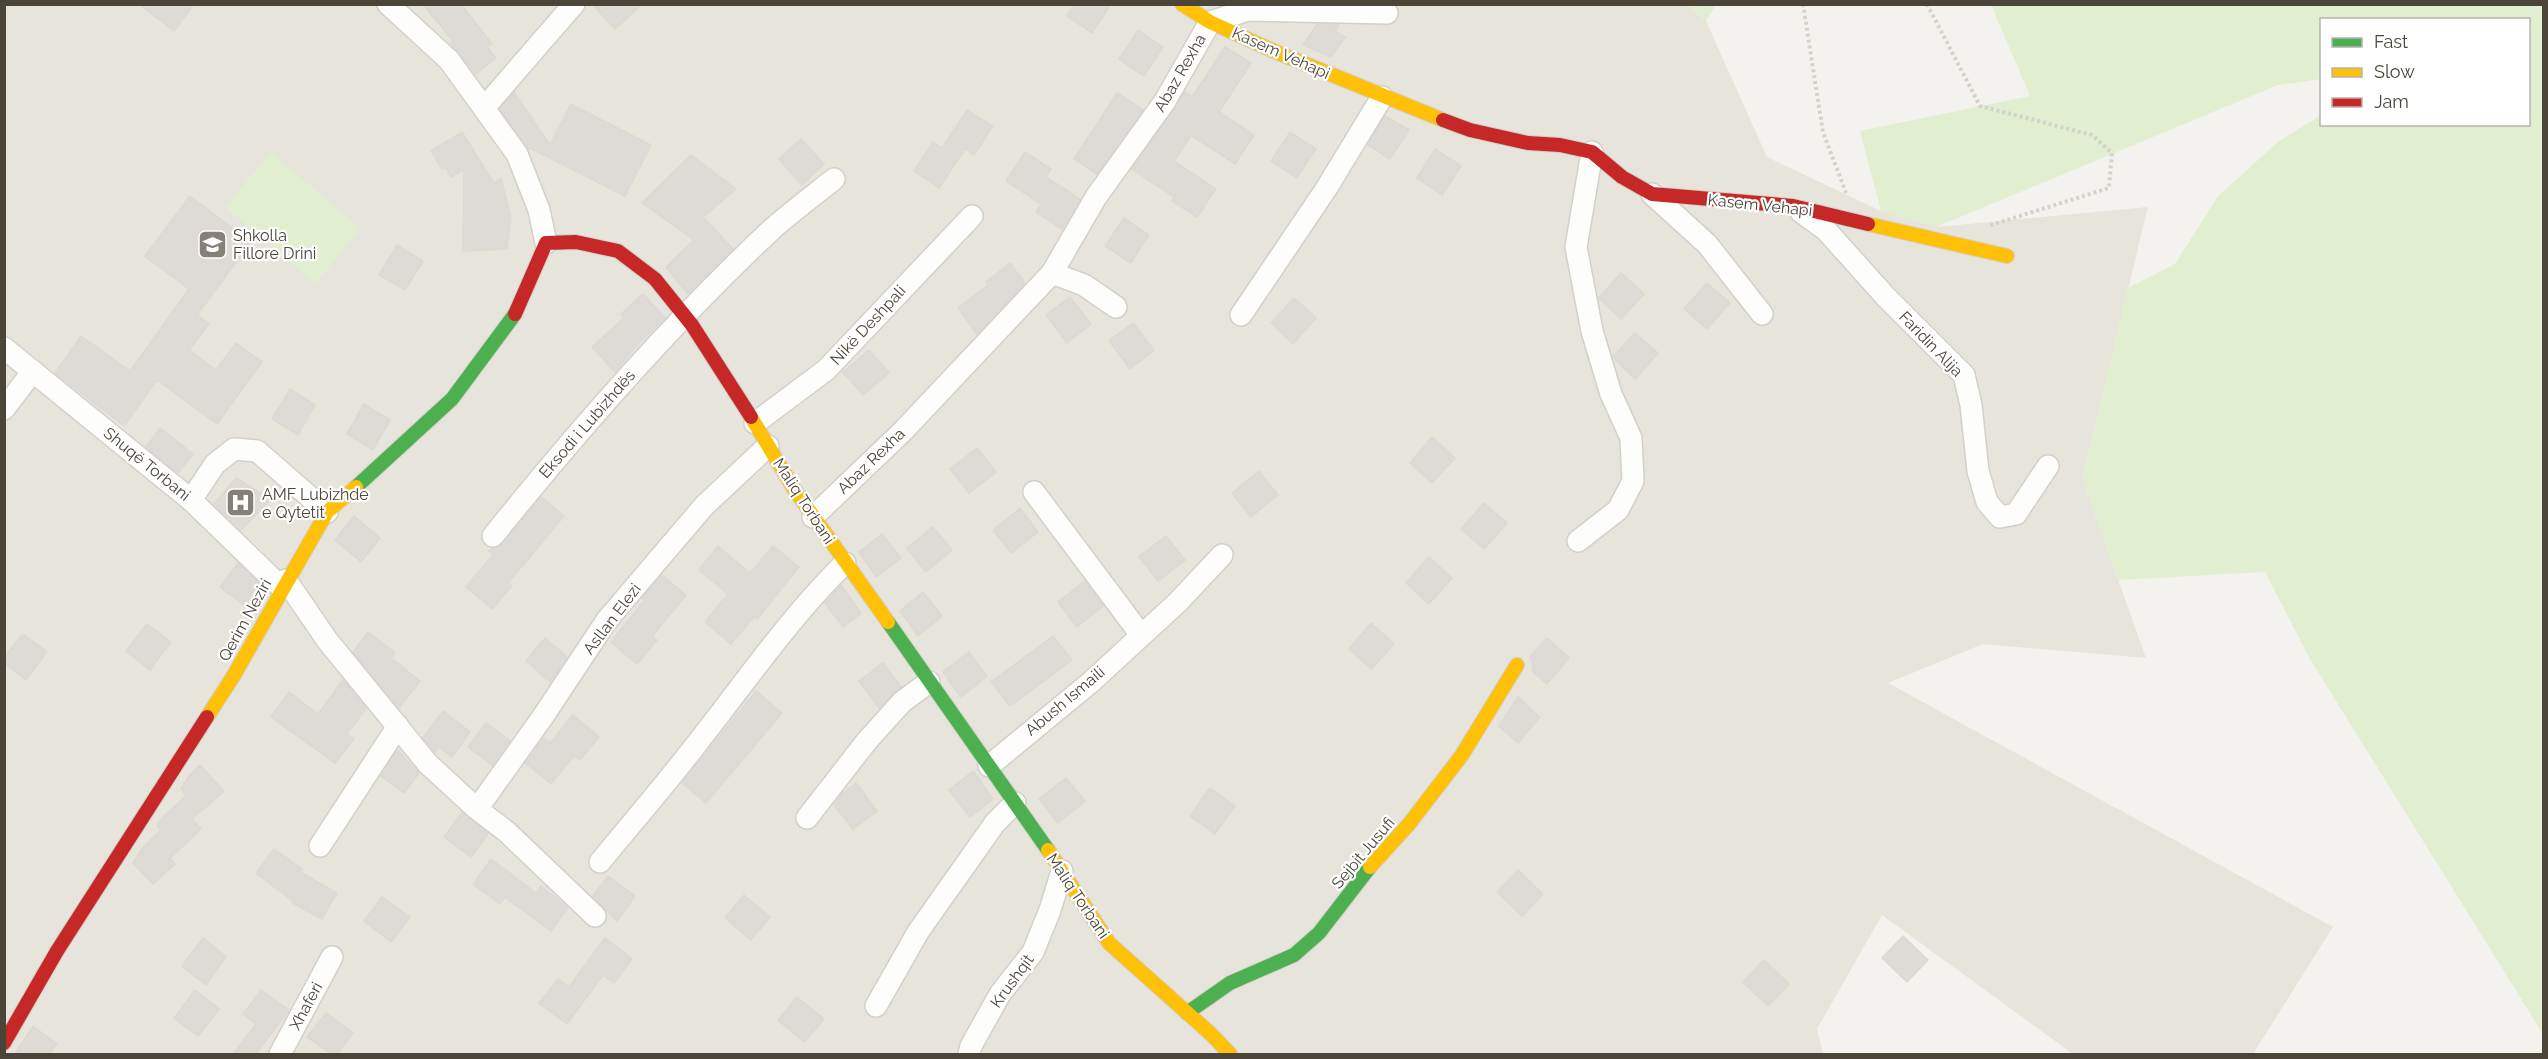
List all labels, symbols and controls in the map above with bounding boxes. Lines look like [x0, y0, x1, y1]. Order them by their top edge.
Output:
legend [2320, 18, 2530, 126]
street label: Kasem Vehapi [1229, 23, 1333, 83]
street label: Abaz Rexha [1150, 31, 1210, 115]
text: Fast [2374, 31, 2408, 52]
text: Slow [2374, 61, 2415, 82]
text: Jam [2374, 91, 2409, 112]
street label: Kasem Vehapi [1707, 190, 1813, 220]
place label: Shkolla Fillore Drini [233, 226, 316, 263]
school or university icon: Shkolla Fillore Drini [196, 228, 228, 260]
street label: Nikë Deshpali [826, 281, 910, 369]
street label: Faridin Alija [1895, 307, 1967, 381]
street label: Eksodi i Lubizhdës [535, 366, 639, 482]
street label: Shuqë Torbani [100, 423, 194, 505]
street label: Abaz Rexha [833, 424, 909, 498]
street label: Maliq Torbani [769, 455, 839, 547]
place label: AMF Lubizhde e Qytetit [262, 485, 369, 522]
hospital icon: AMF Lubizhde e Qytetit [225, 487, 257, 519]
street label: Qerim Neziri [215, 575, 275, 665]
street label: Asllan Elezi [579, 580, 645, 658]
street label: Abush Ismaili [1021, 662, 1109, 740]
street label: Sejbit Jusufi [1328, 813, 1398, 893]
street label: Maliq Torbani [1043, 850, 1113, 942]
street label: Krushqit [986, 950, 1038, 1011]
street label: Xhaferi [285, 979, 327, 1033]

